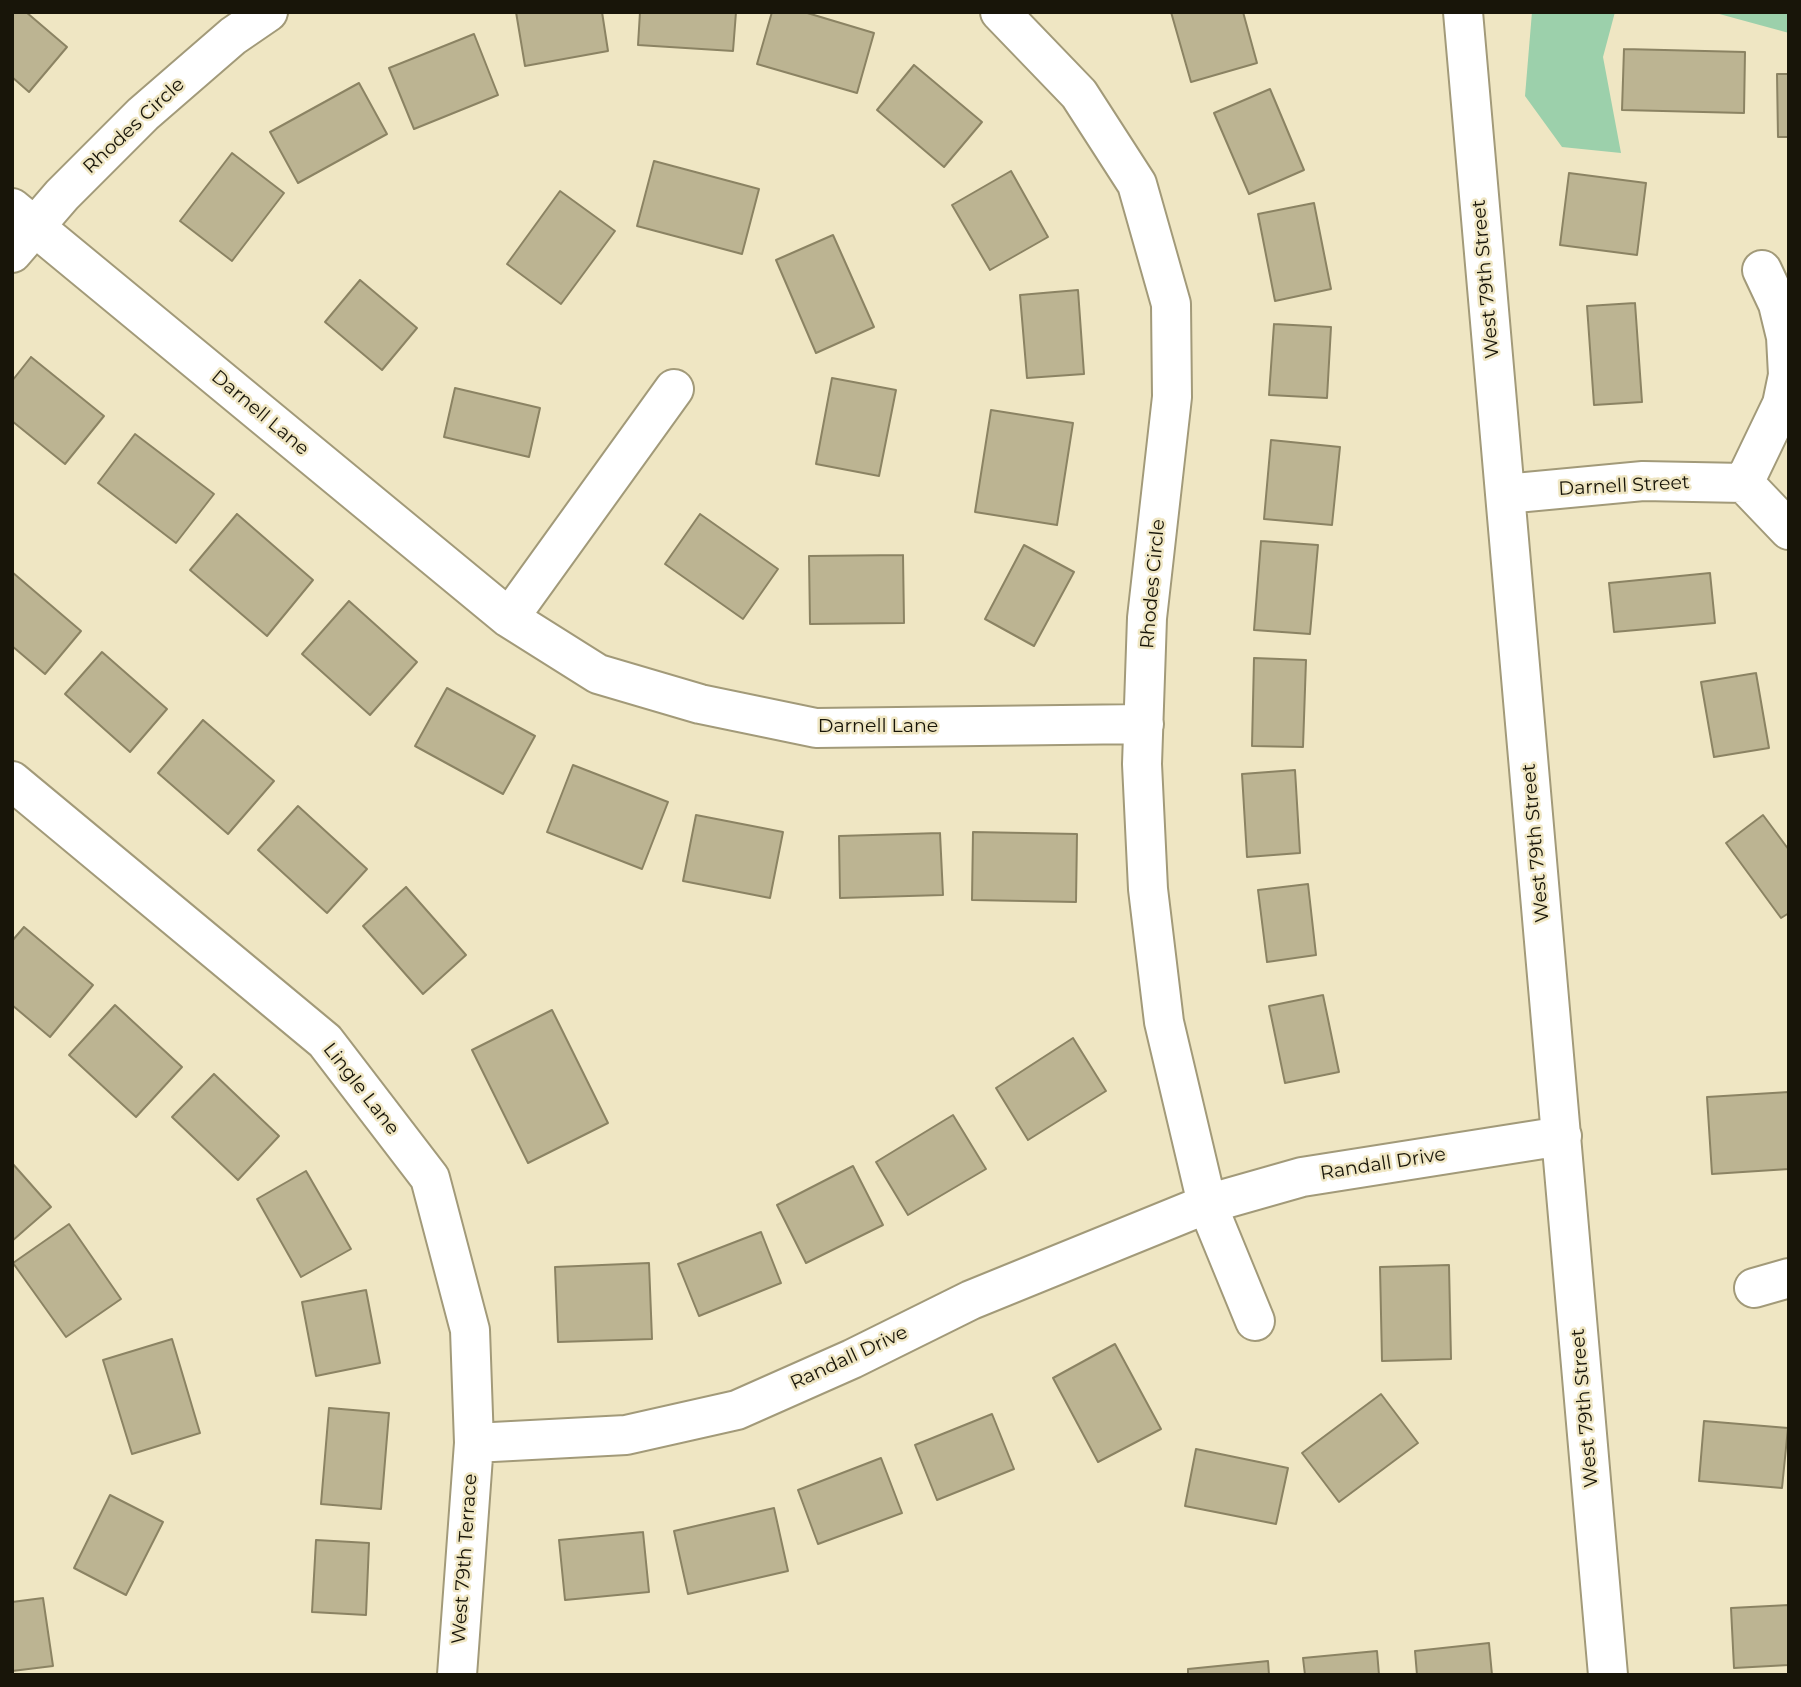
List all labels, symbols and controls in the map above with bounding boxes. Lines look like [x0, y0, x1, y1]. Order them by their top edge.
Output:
street label: Rhodes Circle [79, 73, 189, 179]
street label: West 79th Street [1468, 199, 1504, 359]
street label: Darnell Lane [206, 366, 314, 460]
street label: Darnell Street [1558, 471, 1690, 501]
street label: Rhodes Circle [1136, 518, 1170, 650]
street label: Darnell Lane [818, 715, 938, 737]
street label: West 79th Street [1518, 763, 1554, 923]
street label: Lingle Lane [318, 1038, 404, 1140]
street label: Randall Drive [1319, 1143, 1447, 1185]
street label: Randall Drive [787, 1321, 911, 1395]
street label: West 79th Street [1567, 1328, 1603, 1488]
street label: West 79th Terrace [448, 1473, 482, 1645]

